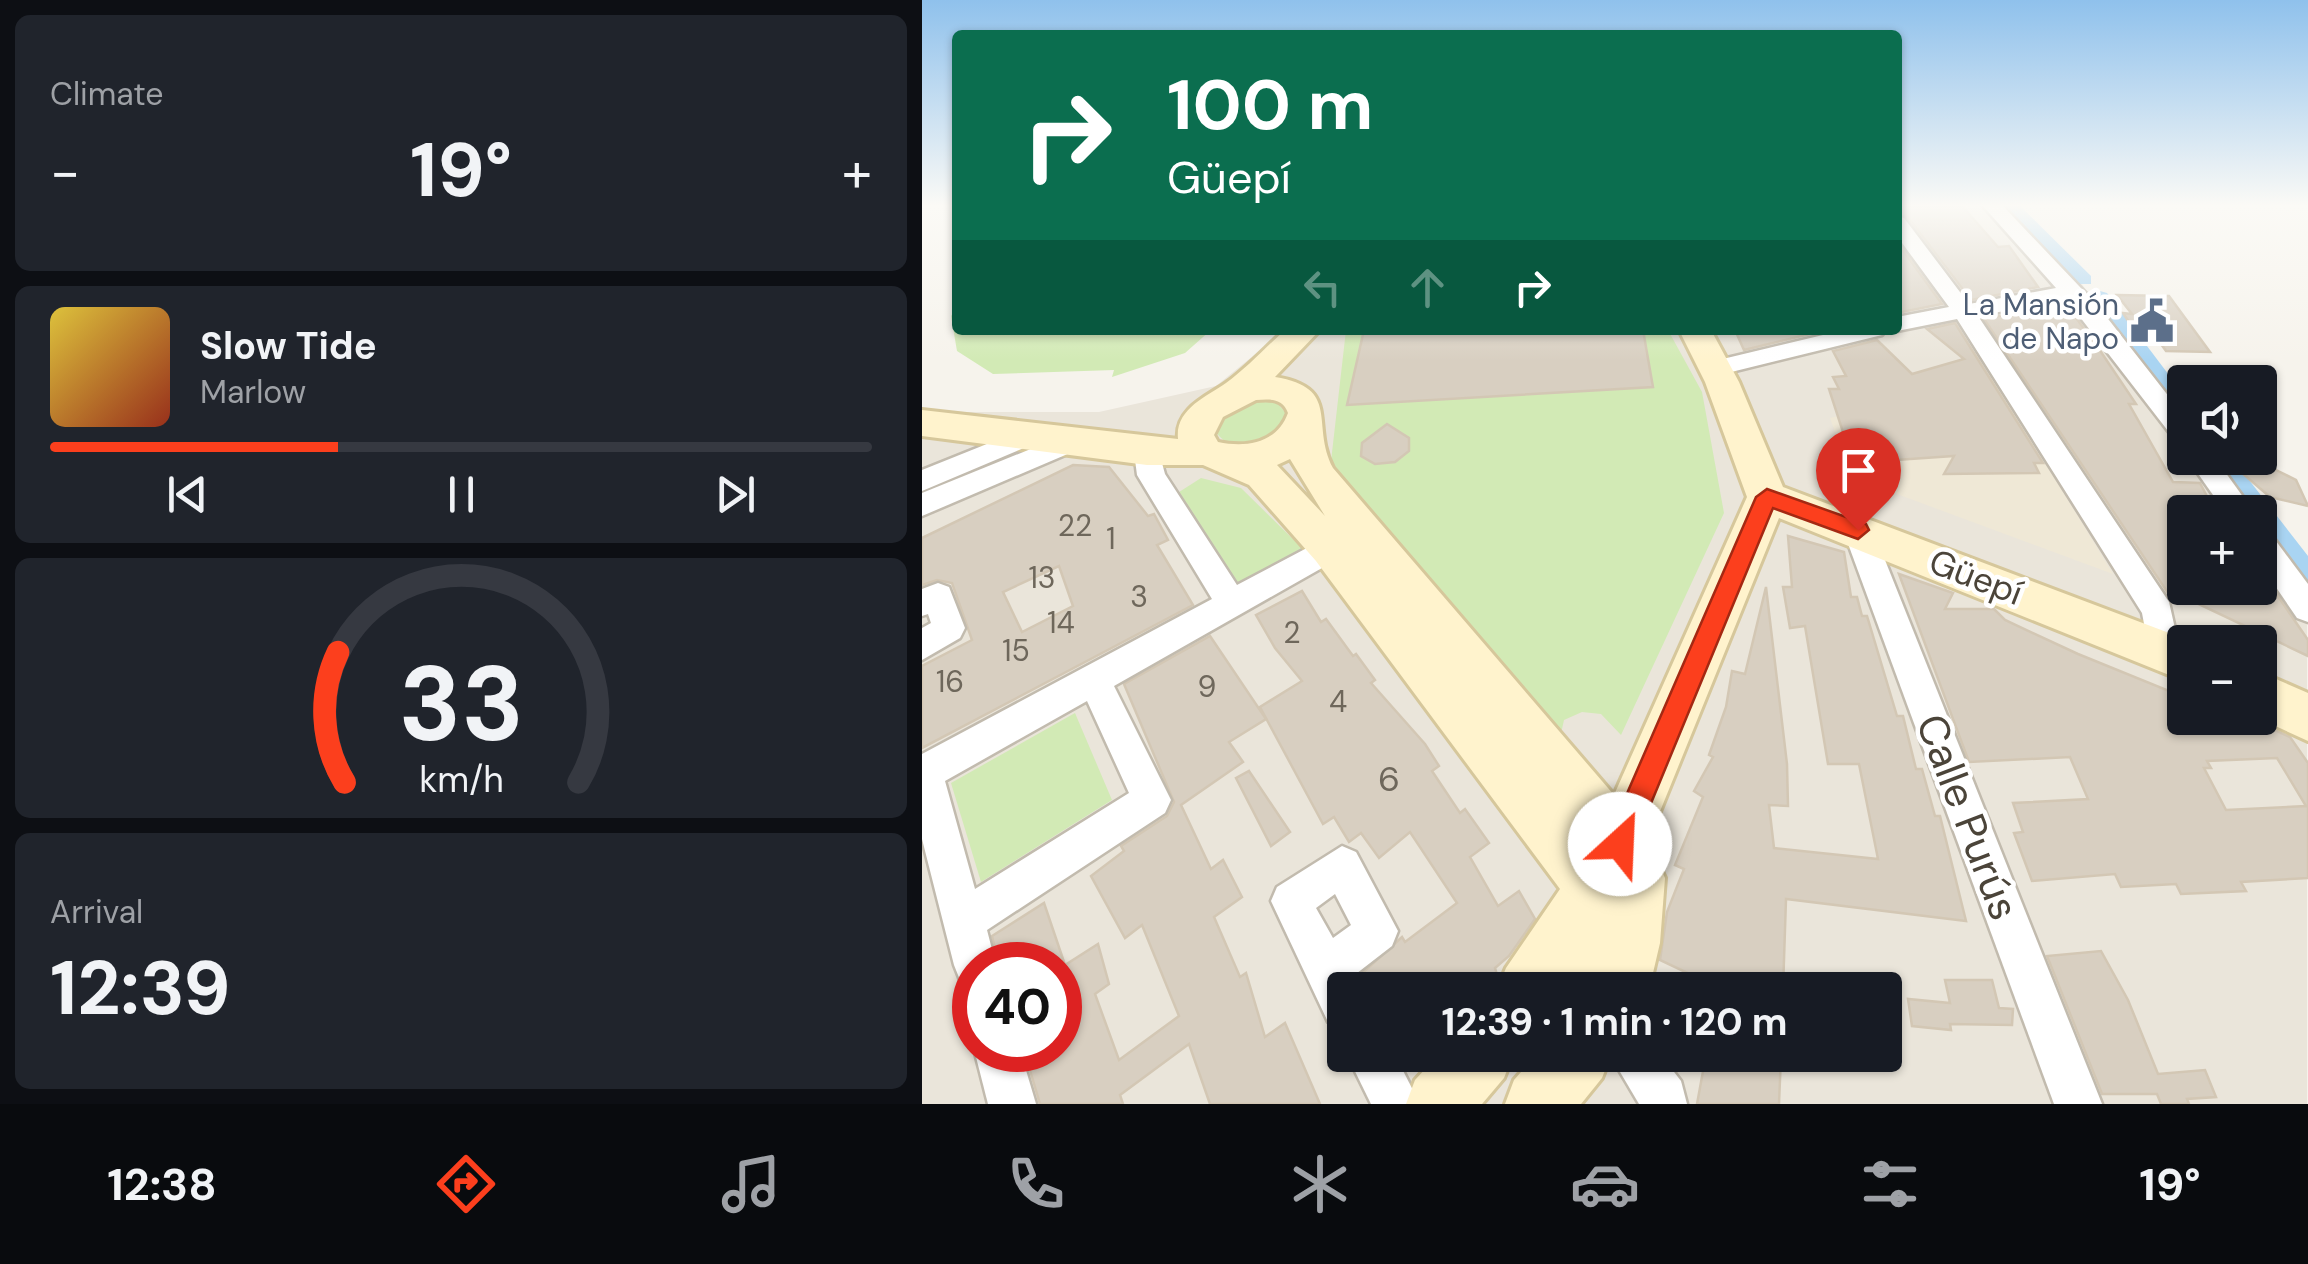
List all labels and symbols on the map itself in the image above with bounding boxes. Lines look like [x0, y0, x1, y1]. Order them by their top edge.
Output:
place label: La Mansión de Napo [1963, 285, 2119, 358]
public building icon: La Mansión de Napo [2128, 297, 2176, 345]
pin [1816, 428, 1901, 531]
house number: 22 [1058, 506, 1092, 545]
house number: 1 [1106, 519, 1116, 558]
street label: Güepí [1923, 538, 2029, 616]
house number: 13 [1028, 558, 1056, 597]
house number: 3 [1130, 577, 1148, 616]
house number: 14 [1047, 603, 1075, 642]
house number: 2 [1283, 613, 1301, 652]
house number: 15 [1002, 631, 1030, 670]
house number: 16 [936, 662, 964, 701]
house number: 9 [1198, 667, 1216, 706]
house number: 4 [1329, 682, 1347, 721]
street label: Calle Purús [1904, 706, 2032, 928]
house number: 6 [1378, 756, 1400, 802]
position arrow [1568, 792, 1672, 896]
speed limit sign: 40 [952, 942, 1082, 1072]

